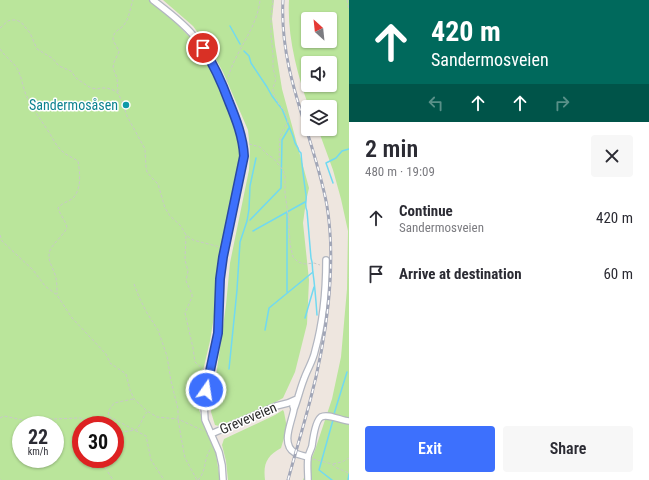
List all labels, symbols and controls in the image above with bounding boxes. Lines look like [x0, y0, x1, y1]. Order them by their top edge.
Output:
north arrow [301, 12, 337, 48]
map controls [301, 12, 337, 136]
text: 420 m [431, 15, 501, 48]
icon: ahead [365, 16, 417, 68]
pin [186, 31, 220, 65]
icon: arrive [192, 37, 214, 59]
text: Sandermosveien [431, 49, 549, 70]
button: sound [301, 56, 337, 92]
icon: left [425, 92, 447, 114]
icon: ahead [467, 92, 489, 114]
icon: ahead [509, 92, 531, 114]
icon: right [551, 92, 573, 114]
place label: Sandermosåsen [29, 97, 118, 113]
marker: Sandermosåsen [121, 100, 131, 110]
button: layers [301, 100, 337, 136]
text: 2 min [365, 135, 418, 163]
button: close [591, 135, 633, 177]
text: 480 m · 19:09 [365, 164, 435, 179]
text: Continue [399, 202, 453, 220]
icon: ahead [365, 207, 387, 229]
text: 420 m [596, 209, 633, 227]
text: Sandermosveien [399, 220, 484, 235]
icon: arrive [365, 263, 387, 285]
text: Arrive at destination [399, 265, 522, 283]
text: 60 m [603, 265, 633, 283]
position arrow [185, 369, 227, 411]
street label: Greveveien [217, 399, 279, 437]
speed limit sign: 30 [72, 416, 124, 468]
text: 22 [28, 425, 48, 449]
button: Exit [365, 426, 495, 472]
button: Share [503, 426, 633, 472]
text: km/h [28, 446, 48, 457]

